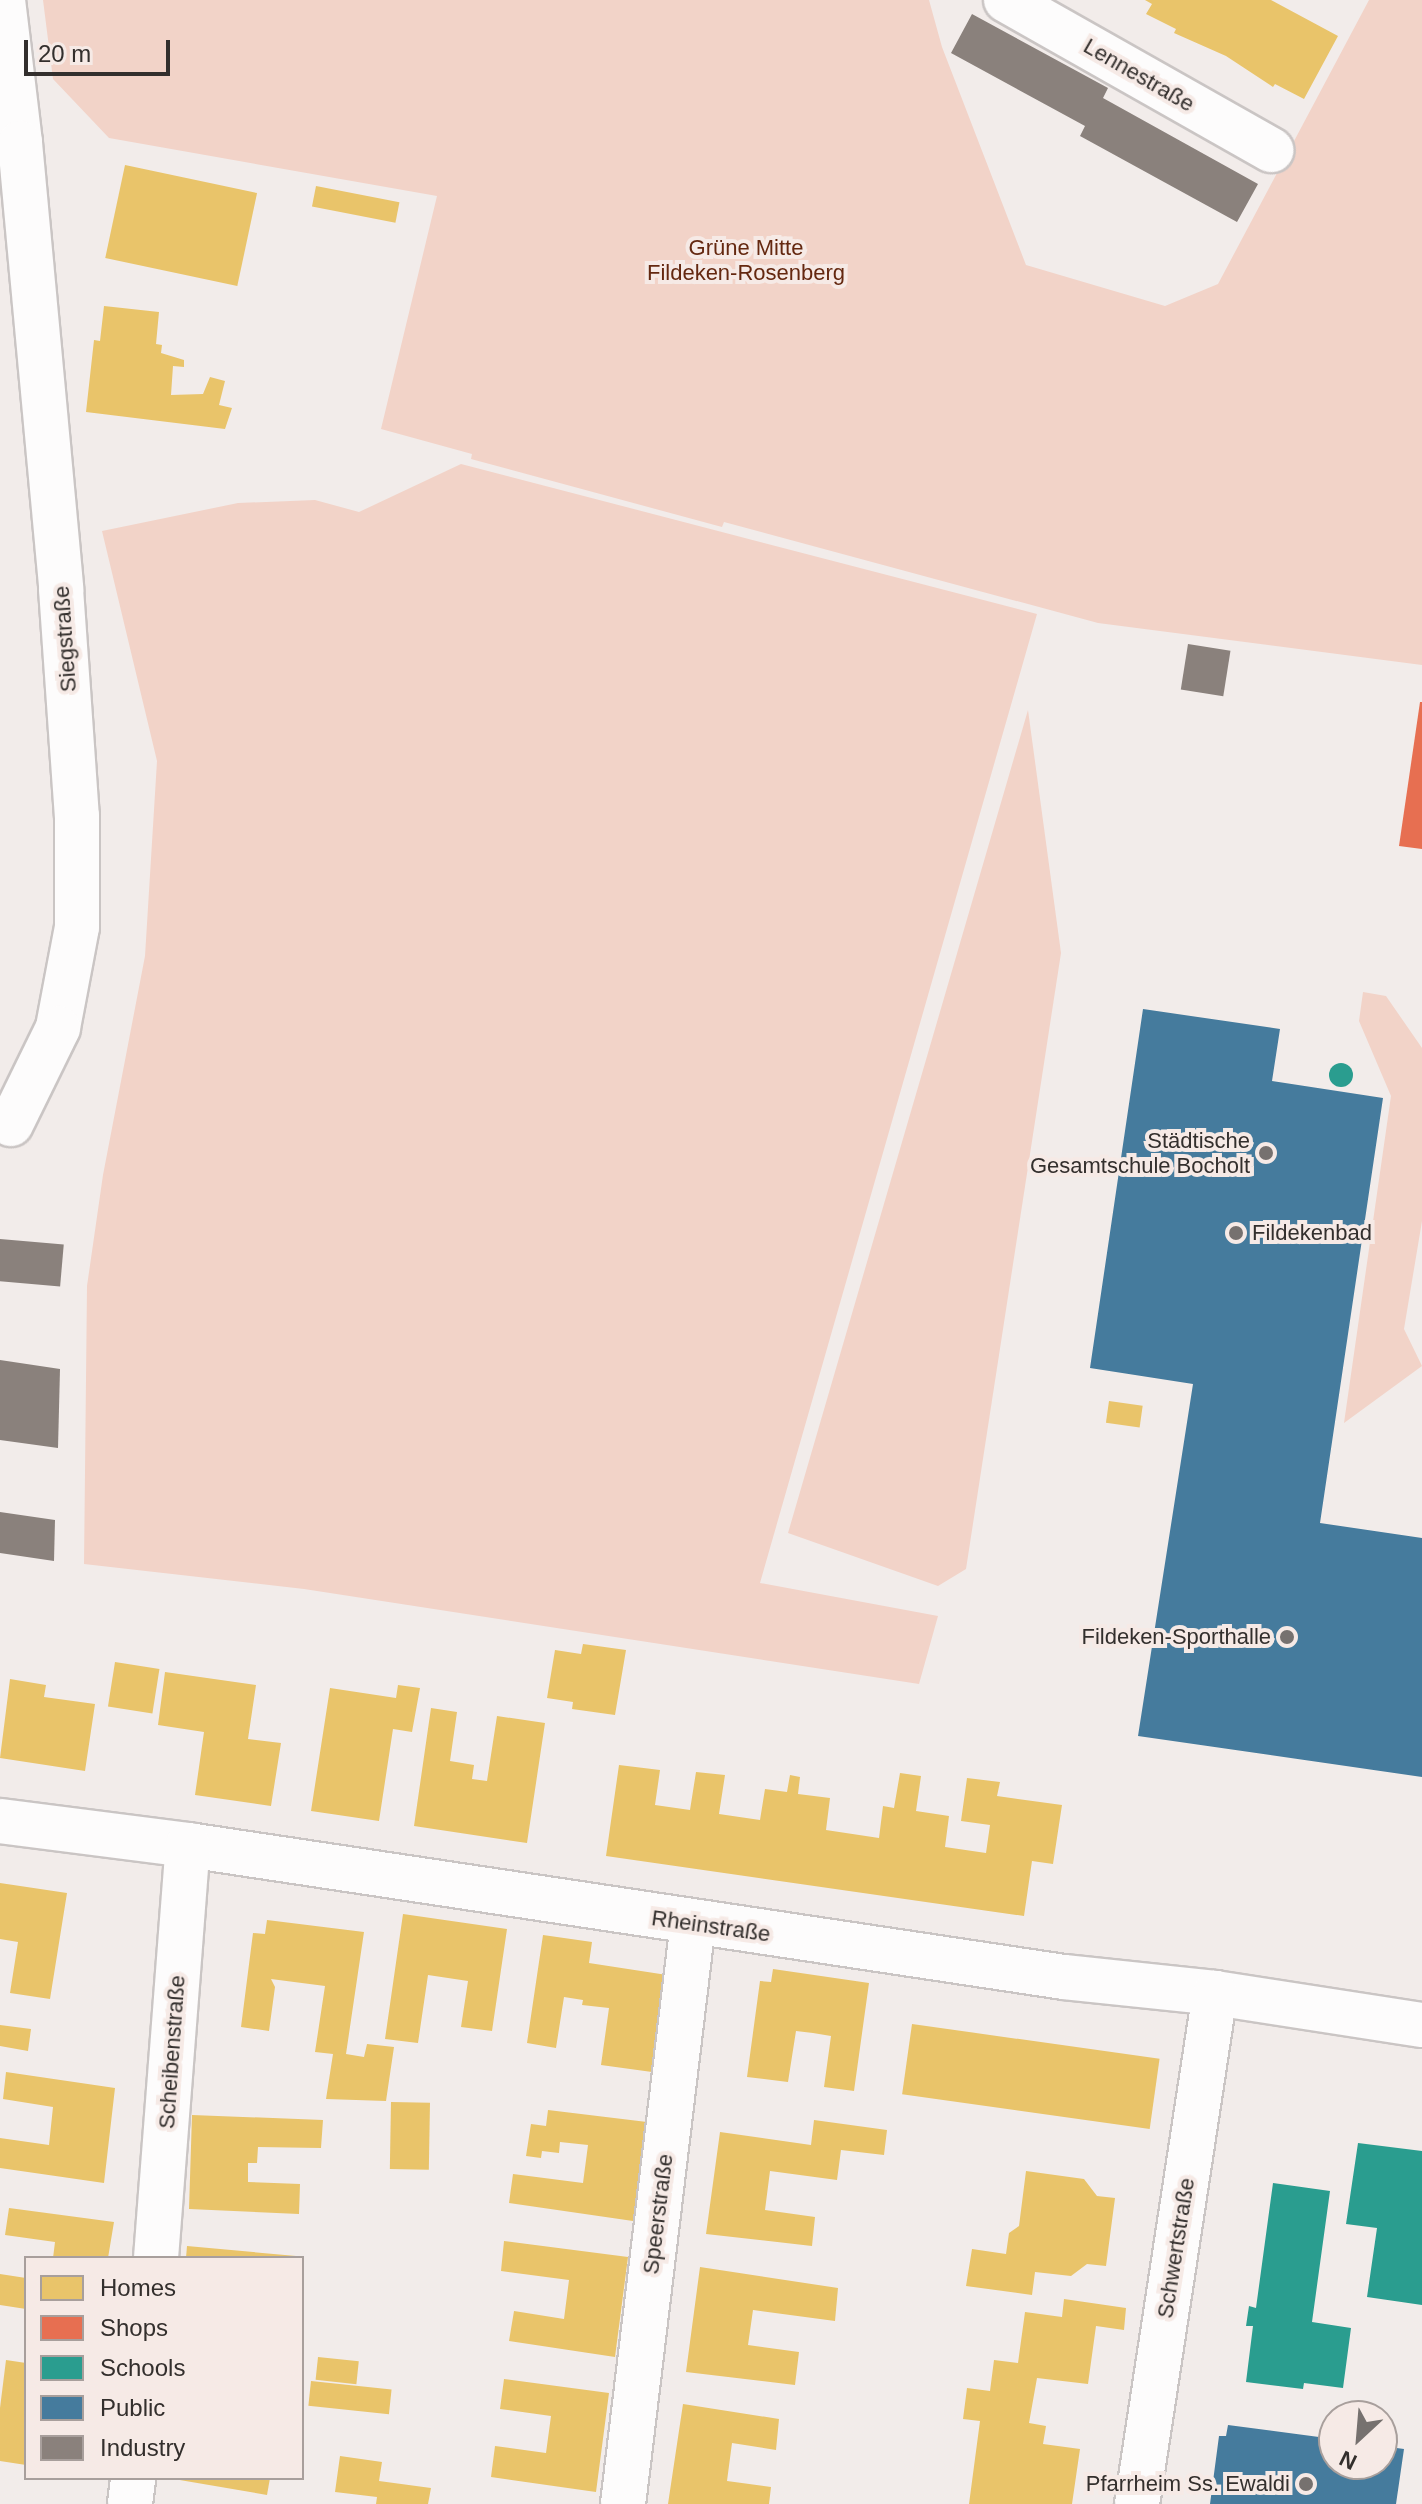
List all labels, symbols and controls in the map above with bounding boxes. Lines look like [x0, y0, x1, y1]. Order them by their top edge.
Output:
scale bar [28, 24, 174, 74]
street label: Lennestraße [1079, 33, 1199, 117]
text: 20 m [38, 40, 91, 67]
park label: Grüne Mitte Fildeken-Rosenberg [647, 234, 845, 286]
street label: Siegstraße [48, 585, 82, 693]
place label: Städtische Gesamtschule Bocholt [1030, 1127, 1250, 1178]
marker: Städtische Gesamtschule Bocholt [1257, 1144, 1275, 1162]
place label: Fildekenbad [1252, 1220, 1372, 1246]
marker: Fildekenbad [1227, 1224, 1245, 1242]
place label: Fildeken-Sporthalle [1081, 1624, 1271, 1650]
marker: Fildeken-Sporthalle [1278, 1628, 1296, 1646]
street label: Rheinstraße [650, 1905, 772, 1947]
street label: Scheibenstraße [153, 1974, 191, 2130]
street label: Speerstraße [638, 2152, 678, 2276]
street label: Schwertstraße [1152, 2176, 1200, 2320]
legend [24, 2256, 304, 2480]
text: Homes [100, 2274, 176, 2301]
text: Shops [100, 2314, 168, 2341]
text: Schools [100, 2354, 185, 2381]
text: Public [100, 2394, 165, 2421]
north arrow [1318, 2400, 1398, 2480]
text: Industry [100, 2434, 185, 2461]
text: N [1336, 2446, 1361, 2475]
place label: Pfarrheim Ss. Ewaldi [1086, 2471, 1290, 2497]
marker: Pfarrheim Ss. Ewaldi [1297, 2475, 1315, 2493]

